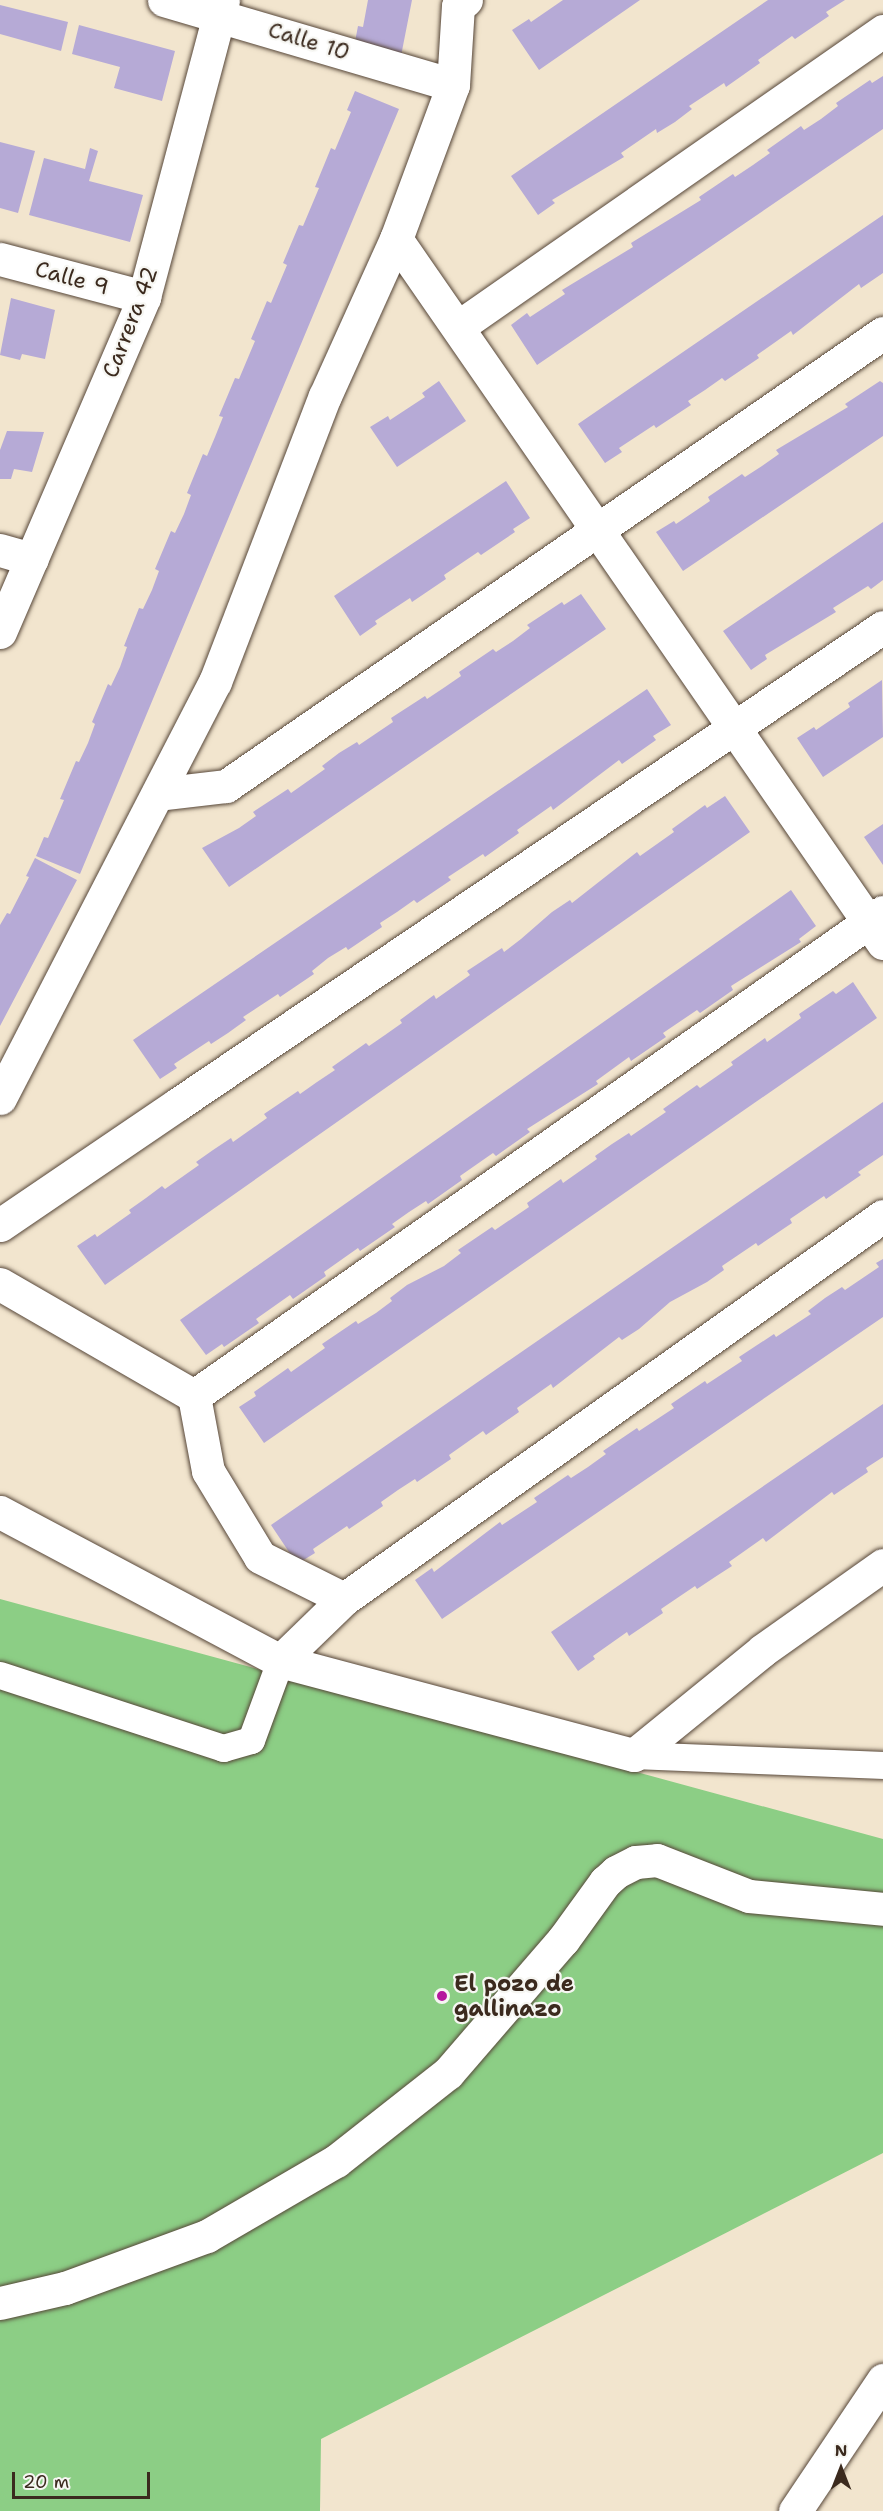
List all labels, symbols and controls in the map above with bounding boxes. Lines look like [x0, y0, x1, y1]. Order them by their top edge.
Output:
street label: Calle 10 [265, 16, 353, 66]
street label: Calle 9 [32, 256, 112, 300]
street label: Carrera 42 [97, 263, 163, 381]
place label: El pozo de gallinazo [454, 1970, 574, 2022]
marker: El pozo de gallinazo [435, 1989, 449, 2003]
north arrow [811, 2439, 871, 2499]
text: N [835, 2440, 847, 2461]
scale bar [15, 2460, 153, 2498]
text: 20 m [23, 2470, 69, 2494]

